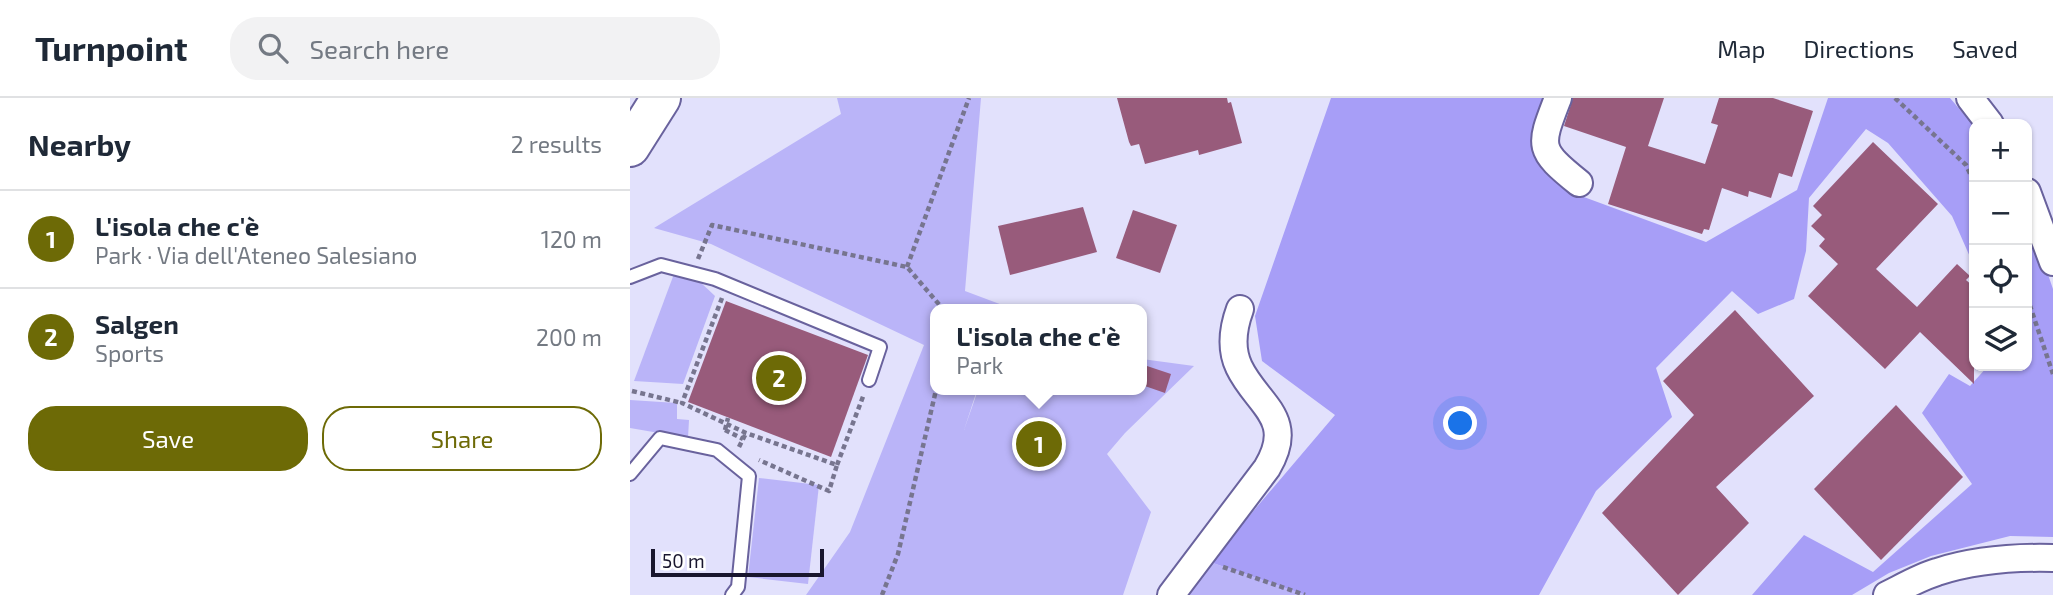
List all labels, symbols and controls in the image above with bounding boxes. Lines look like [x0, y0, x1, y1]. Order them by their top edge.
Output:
search box [230, 17, 720, 80]
text: Turnpoint [35, 28, 188, 68]
icon: search [254, 29, 292, 67]
text: Search here [310, 33, 449, 64]
text: Map [1717, 34, 1765, 63]
text: Directions [1803, 34, 1914, 63]
text: Saved [1952, 34, 2018, 63]
map controls [1969, 119, 2032, 371]
button: + [1969, 119, 2032, 182]
text: Nearby [28, 126, 131, 162]
text: 2 results [511, 130, 602, 158]
button: − [1969, 182, 2032, 245]
text: L'isola che c'è [95, 210, 259, 241]
text: 1 [46, 225, 56, 253]
text: 120 m [541, 225, 602, 253]
text: Park · Via dell'Ateneo Salesiano [95, 241, 417, 269]
button: locate [1969, 245, 2032, 308]
popup [930, 304, 1147, 395]
text: Salgen [95, 308, 179, 339]
button: layers [1969, 308, 2032, 371]
text: L'isola che c'è [956, 320, 1121, 351]
text: 2 [44, 323, 58, 351]
text: 200 m [536, 323, 602, 351]
text: Sports [95, 339, 164, 367]
text: Park [956, 351, 1003, 379]
pin: 2 [756, 352, 802, 404]
button: Save [28, 406, 308, 471]
button: Share [322, 406, 602, 471]
your location [1443, 406, 1477, 440]
pin: 1 [1016, 418, 1062, 470]
scale bar [651, 546, 824, 578]
text: 50 m [662, 549, 705, 572]

